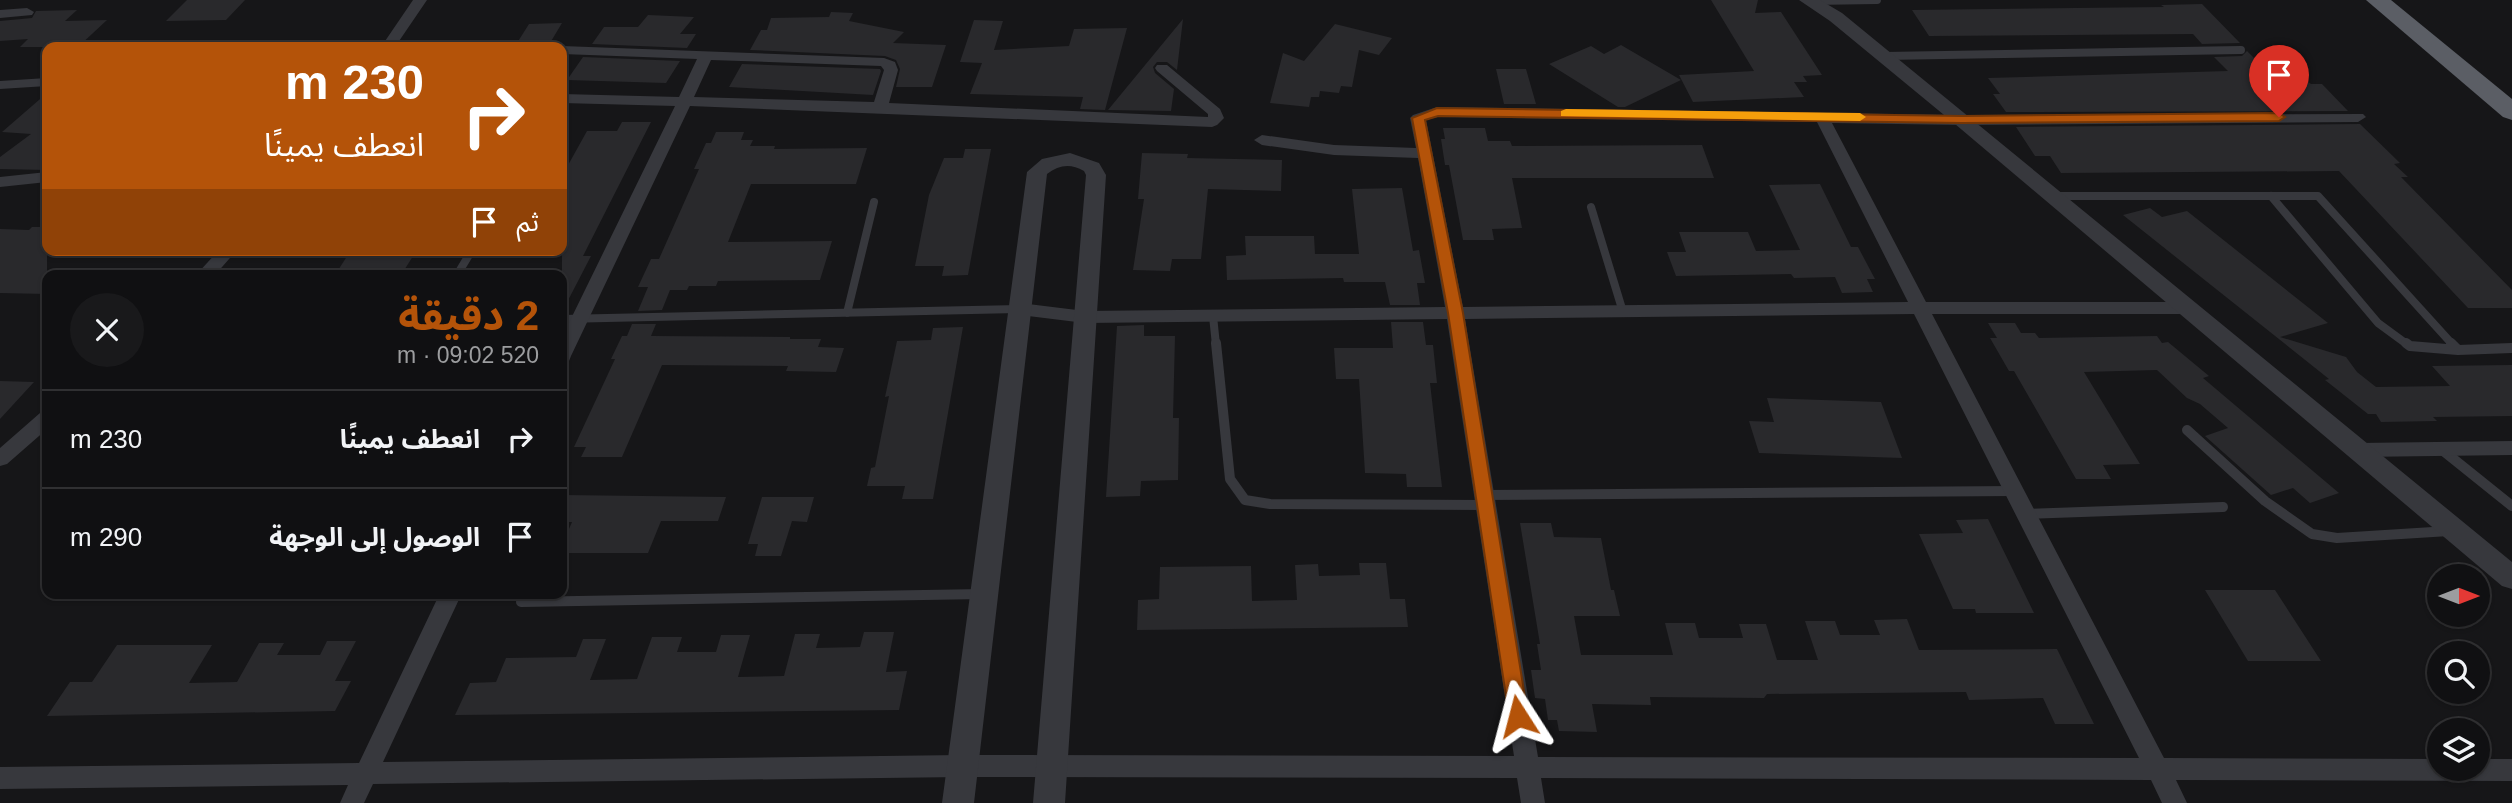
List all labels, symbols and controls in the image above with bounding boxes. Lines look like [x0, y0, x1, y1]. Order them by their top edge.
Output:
pin [2249, 45, 2309, 117]
text: 230 m [285, 55, 424, 109]
icon: arrive [2260, 56, 2298, 94]
icon: right [448, 70, 539, 161]
text: انعطف يمينًا [264, 127, 424, 163]
icon: arrive [465, 203, 503, 241]
text: ثم [517, 207, 539, 237]
text: 2 دقيقة [398, 292, 539, 339]
button: close [70, 293, 144, 367]
text: 520 m · 09:02 [397, 342, 539, 368]
icon: right [501, 420, 539, 458]
text: 230 m [70, 424, 142, 454]
text: انعطف يمينًا [340, 424, 480, 454]
icon: arrive [501, 518, 539, 556]
text: 290 m [70, 522, 142, 552]
text: الوصول إلى الوجهة [269, 522, 480, 552]
north arrow [2427, 564, 2490, 626]
map controls [2427, 564, 2490, 781]
button: search [2427, 641, 2490, 704]
position arrow [1481, 679, 1555, 753]
button: layers [2427, 718, 2490, 781]

